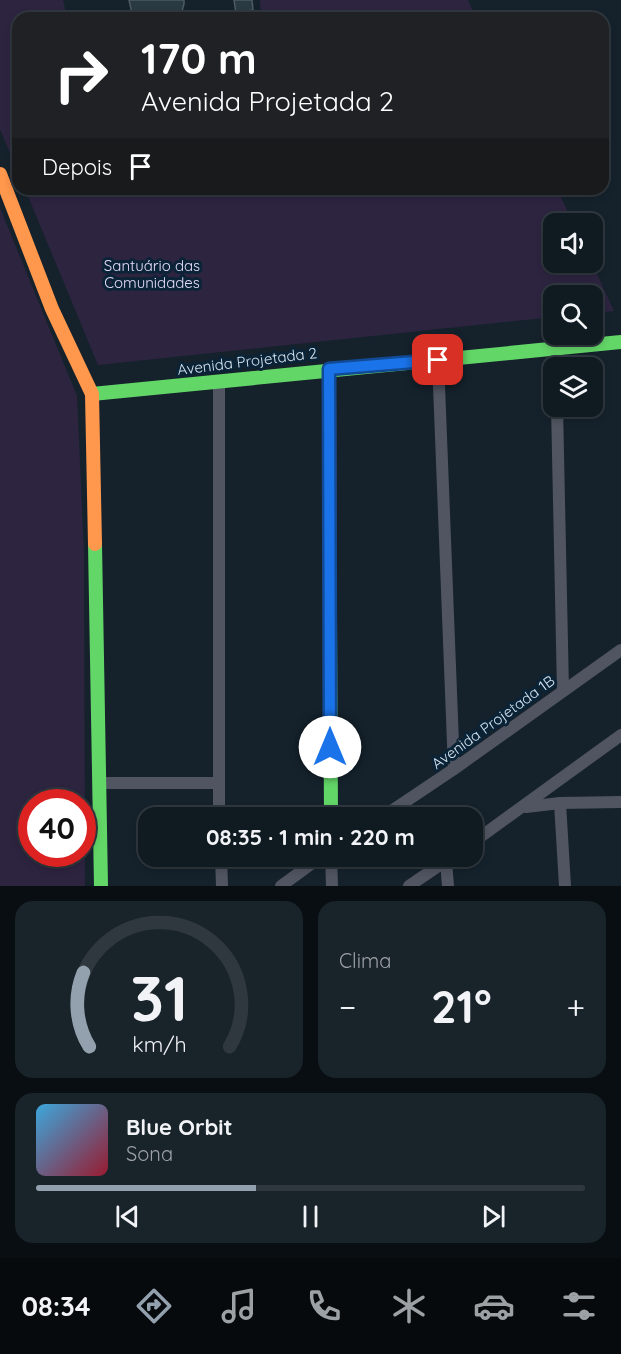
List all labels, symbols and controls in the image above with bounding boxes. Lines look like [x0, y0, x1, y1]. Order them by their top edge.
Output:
text: 170 m [141, 32, 257, 85]
icon: right [42, 36, 120, 114]
text: Avenida Projetada 2 [141, 84, 394, 118]
icon: arrive [124, 150, 157, 183]
text: Depois [42, 153, 112, 181]
map controls [543, 213, 603, 417]
button: sound [543, 213, 603, 273]
park label: Santuário das Comunidades [104, 256, 200, 292]
button: search [543, 285, 603, 345]
pin [412, 334, 463, 385]
street label: Avenida Projetada 2 [176, 343, 318, 379]
icon: arrive [421, 343, 454, 376]
button: layers [543, 357, 603, 417]
street label: Avenida Projetada 1B [428, 671, 558, 773]
position arrow [298, 715, 362, 779]
speed limit sign: 40 [18, 789, 96, 867]
text: 08:35 · 1 min · 220 m [206, 823, 415, 851]
text: Clima [339, 948, 391, 973]
text: 31 [130, 959, 188, 1037]
text: 21° [431, 978, 492, 1034]
text: − [339, 986, 356, 1027]
text: + [566, 986, 585, 1027]
text: km/h [132, 1031, 186, 1057]
text: Blue Orbit [126, 1113, 232, 1141]
text: Sona [126, 1141, 173, 1166]
icon: previous [111, 1200, 144, 1233]
icon: pause [294, 1200, 327, 1233]
icon: next [477, 1200, 510, 1233]
icon: directions [133, 1285, 175, 1327]
icon: music [218, 1285, 260, 1327]
icon: phone [303, 1285, 345, 1327]
icon: climate [388, 1285, 430, 1327]
icon: car [473, 1285, 515, 1327]
icon: filters [558, 1285, 600, 1327]
text: 08:34 [21, 1289, 91, 1323]

